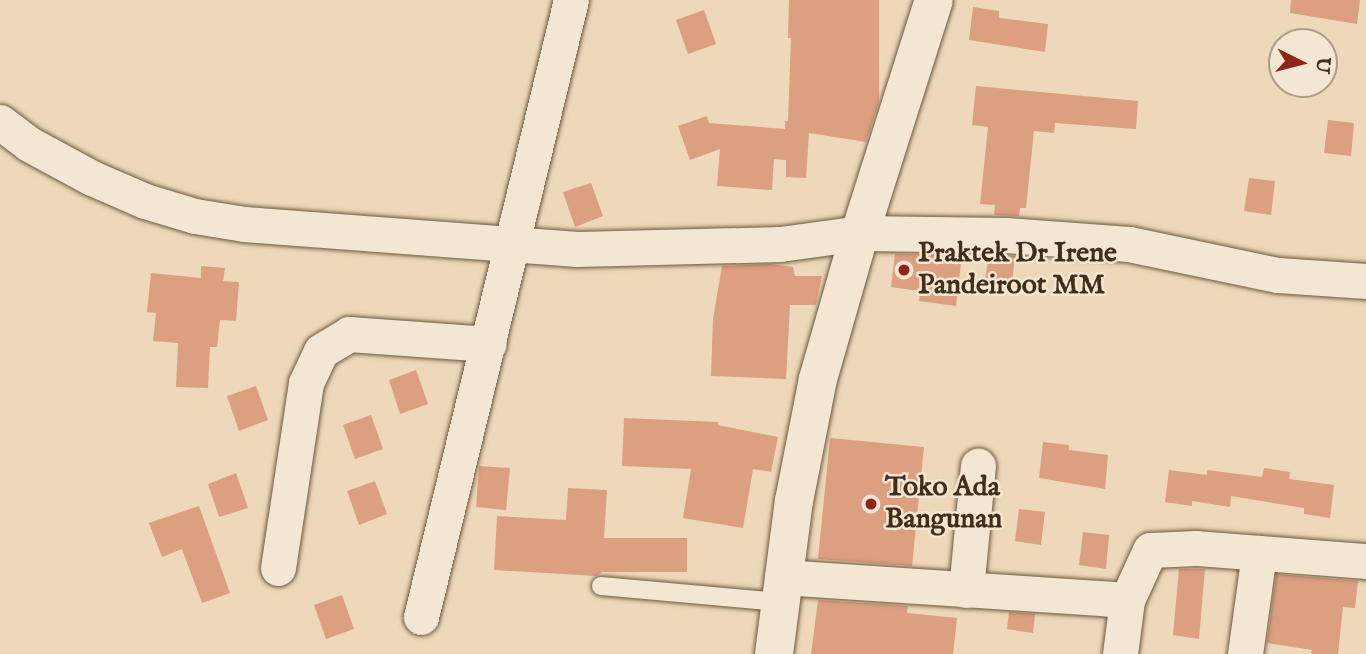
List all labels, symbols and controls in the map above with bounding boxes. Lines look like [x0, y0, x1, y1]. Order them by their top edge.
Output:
north arrow [1268, 28, 1338, 98]
text: U [1309, 56, 1335, 74]
place label: Praktek Dr Irene Pandeiroot MM [918, 237, 1117, 303]
marker: Praktek Dr Irene Pandeiroot MM [896, 262, 912, 278]
place label: Toko Ada Bangunan [885, 471, 1002, 537]
marker: Toko Ada Bangunan [863, 496, 879, 512]

